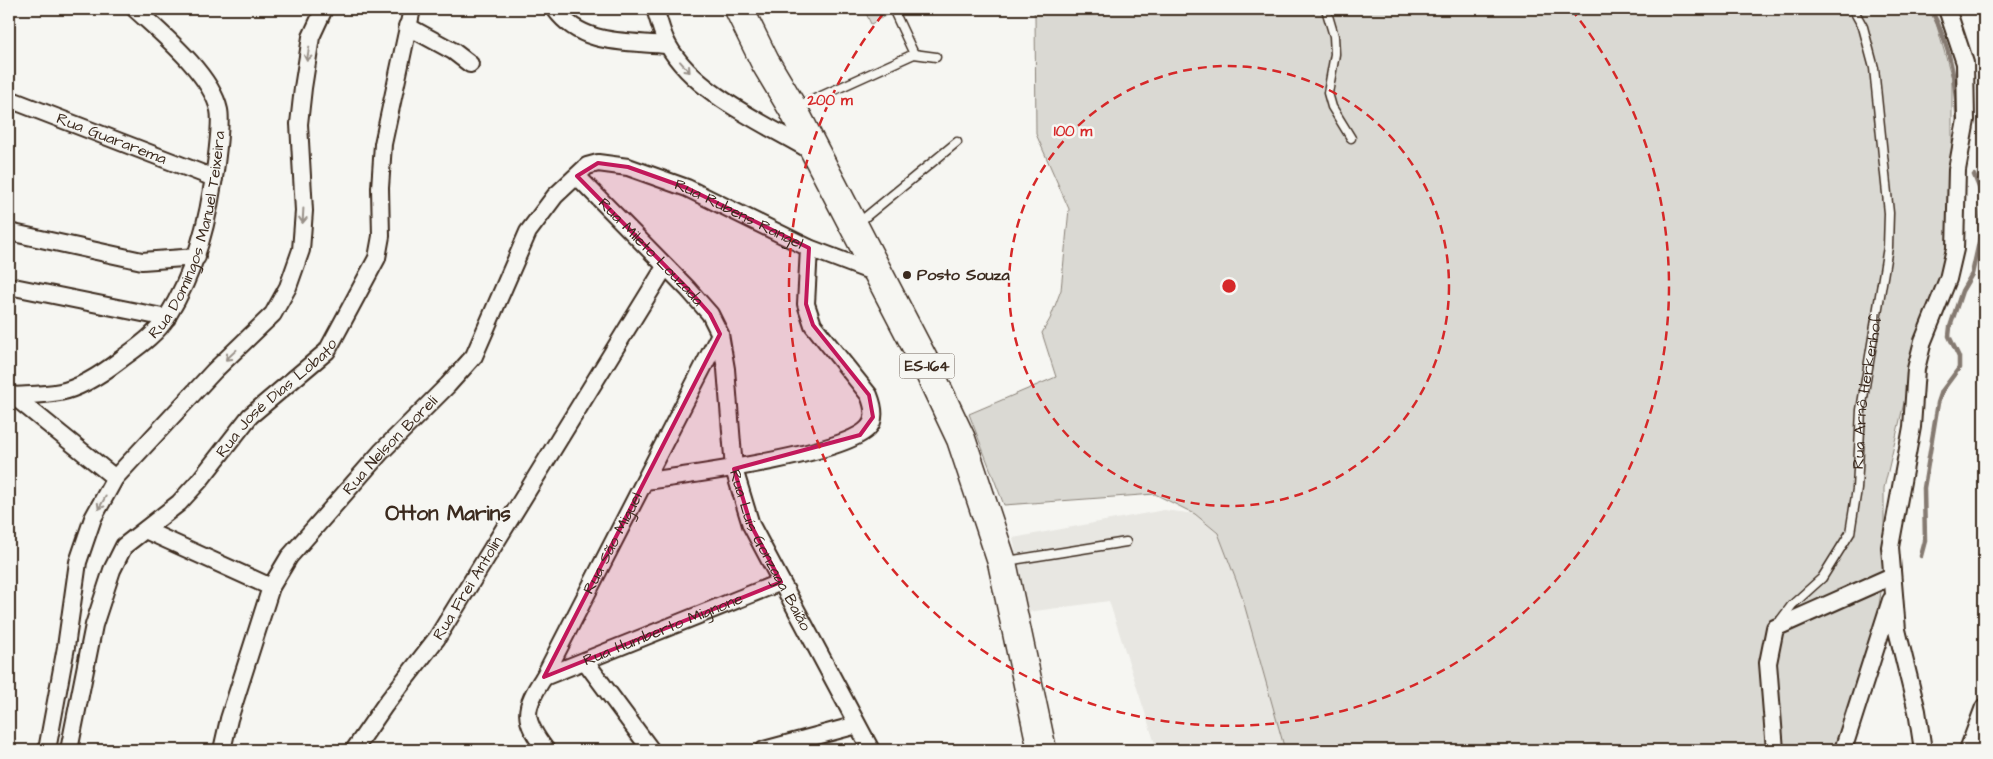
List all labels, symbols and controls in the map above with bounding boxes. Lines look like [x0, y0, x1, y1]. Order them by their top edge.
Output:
one-way arrow [303, 46, 313, 62]
one-way arrow [679, 60, 691, 73]
text: 200 m [806, 90, 853, 111]
street label: Rua Guararema [53, 107, 170, 170]
text: 100 m [1054, 121, 1093, 142]
street label: Rua Domingos Manuel Teixeira [143, 130, 230, 344]
street label: Rua Rubens Rangel [672, 174, 807, 255]
street label: Rua Mileto Louzada [593, 193, 709, 311]
one-way arrow [299, 208, 308, 224]
place label: Posto Souza [917, 264, 1010, 286]
marker: Posto Souza [901, 269, 913, 281]
centre of rings [1220, 277, 1238, 295]
street label: Rua Arnô Herkenhof [1847, 312, 1888, 470]
street label: Rua José Dias Lobato [211, 335, 342, 462]
one-way arrow [225, 349, 238, 361]
road number: ES-164 [900, 354, 954, 378]
street label: Rua Nelson Boreli [337, 390, 443, 500]
street label: Rua Luís Gonzaga Baião [724, 467, 817, 635]
street label: Rua São Miguel [578, 489, 648, 598]
one-way arrow [96, 495, 106, 509]
district label: Otton Marins [385, 499, 511, 528]
street label: Rua Frei Antolin [427, 532, 508, 644]
street label: Rua Humberto Mignone [580, 587, 746, 671]

